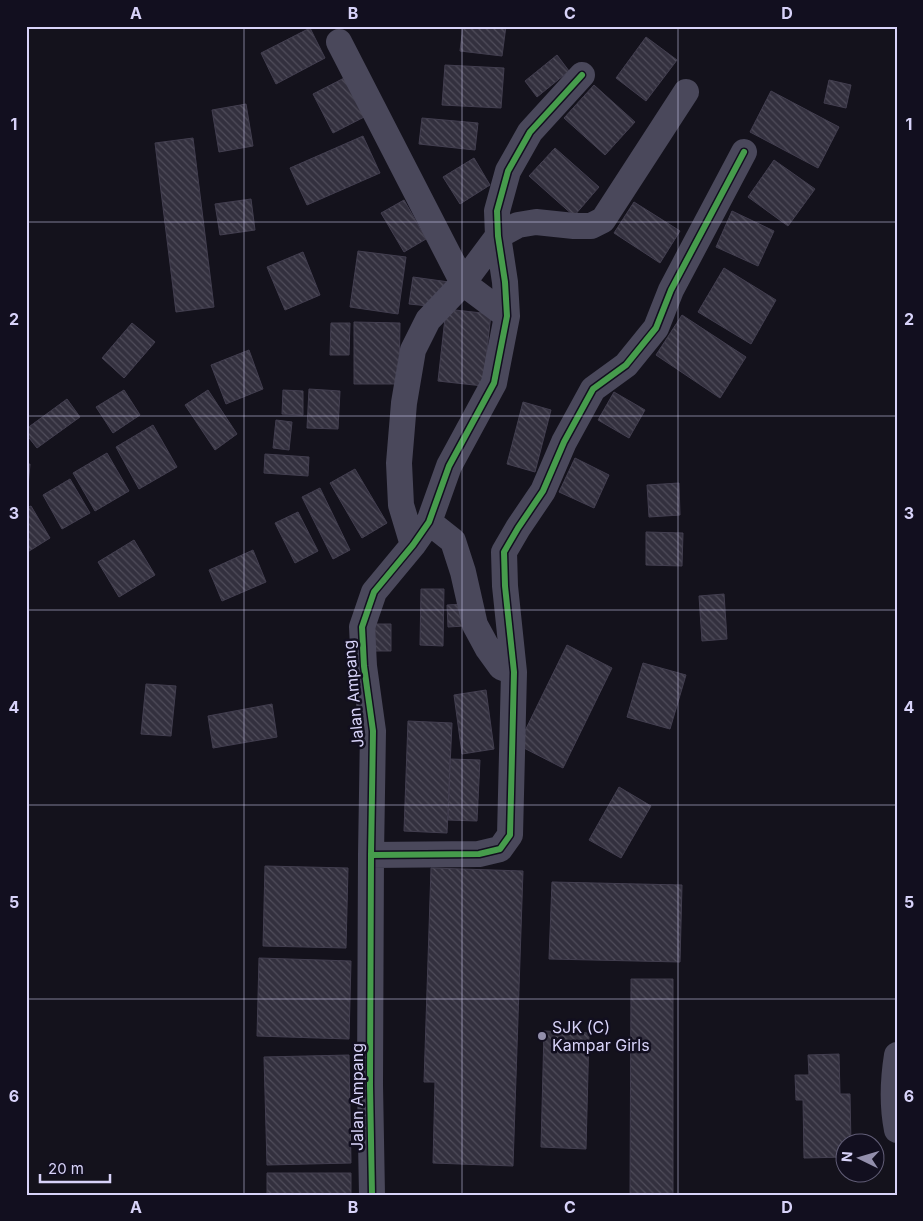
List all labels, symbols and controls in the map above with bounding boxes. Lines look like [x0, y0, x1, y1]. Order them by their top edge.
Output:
text: A [130, 3, 142, 23]
text: B [348, 3, 358, 23]
text: C [564, 3, 576, 23]
text: D [781, 3, 793, 23]
text: 1 [11, 114, 17, 134]
text: 1 [906, 114, 912, 134]
text: 2 [9, 309, 19, 329]
text: 2 [904, 309, 914, 329]
text: 3 [9, 503, 19, 523]
text: 3 [904, 503, 914, 523]
street label: Jalan Ampang [338, 639, 368, 749]
text: 4 [9, 697, 20, 717]
text: 4 [904, 697, 915, 717]
text: 5 [9, 892, 19, 912]
text: 5 [904, 892, 914, 912]
place label: SJK (C) Kampar Girls [552, 1017, 650, 1055]
marker: SJK (C) Kampar Girls [536, 1030, 548, 1042]
street label: Jalan Ampang [347, 1043, 367, 1151]
text: 6 [9, 1086, 19, 1106]
text: 6 [904, 1086, 914, 1106]
north arrow [836, 1134, 886, 1184]
scale bar [40, 1151, 110, 1183]
text: N [838, 1151, 855, 1163]
text: 20 m [48, 1159, 84, 1178]
text: A [130, 1197, 142, 1217]
text: B [348, 1197, 358, 1217]
text: C [564, 1197, 576, 1217]
text: D [781, 1197, 793, 1217]

